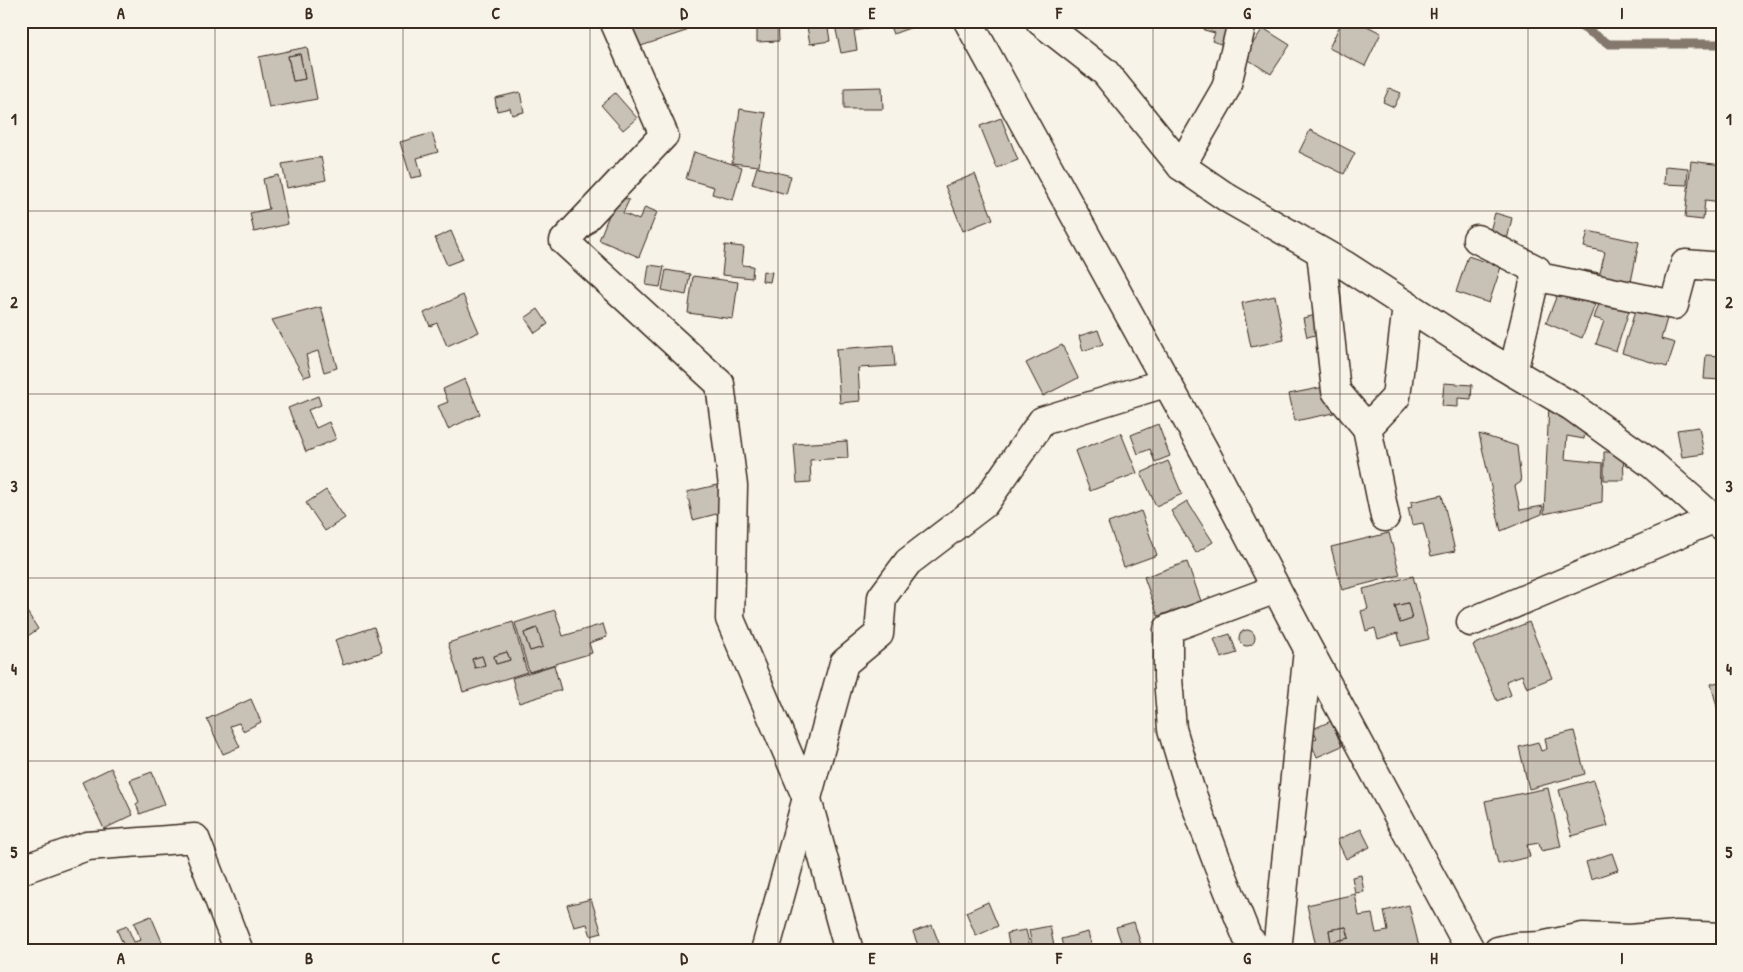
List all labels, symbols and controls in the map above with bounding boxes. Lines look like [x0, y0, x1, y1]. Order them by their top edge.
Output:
text: A [117, 2, 125, 24]
text: B [305, 2, 313, 24]
text: C [492, 2, 501, 24]
text: D [680, 2, 688, 24]
text: E [868, 2, 876, 24]
text: F [1055, 2, 1063, 24]
text: G [1243, 2, 1251, 24]
text: H [1430, 2, 1438, 24]
text: I [1620, 2, 1624, 24]
text: 1 [11, 108, 17, 130]
text: 1 [1726, 108, 1732, 130]
text: 2 [10, 291, 18, 313]
text: 2 [1725, 291, 1733, 313]
text: 3 [10, 475, 18, 497]
text: 3 [1725, 475, 1733, 497]
text: 4 [11, 658, 17, 680]
text: 4 [1726, 658, 1732, 680]
text: 5 [11, 841, 18, 863]
text: 5 [1726, 841, 1733, 863]
text: A [117, 947, 125, 969]
text: B [305, 947, 313, 969]
text: C [492, 947, 501, 969]
text: D [680, 947, 688, 969]
text: E [868, 947, 876, 969]
text: F [1055, 947, 1063, 969]
text: G [1243, 947, 1251, 969]
text: H [1430, 947, 1438, 969]
text: I [1620, 947, 1624, 969]

